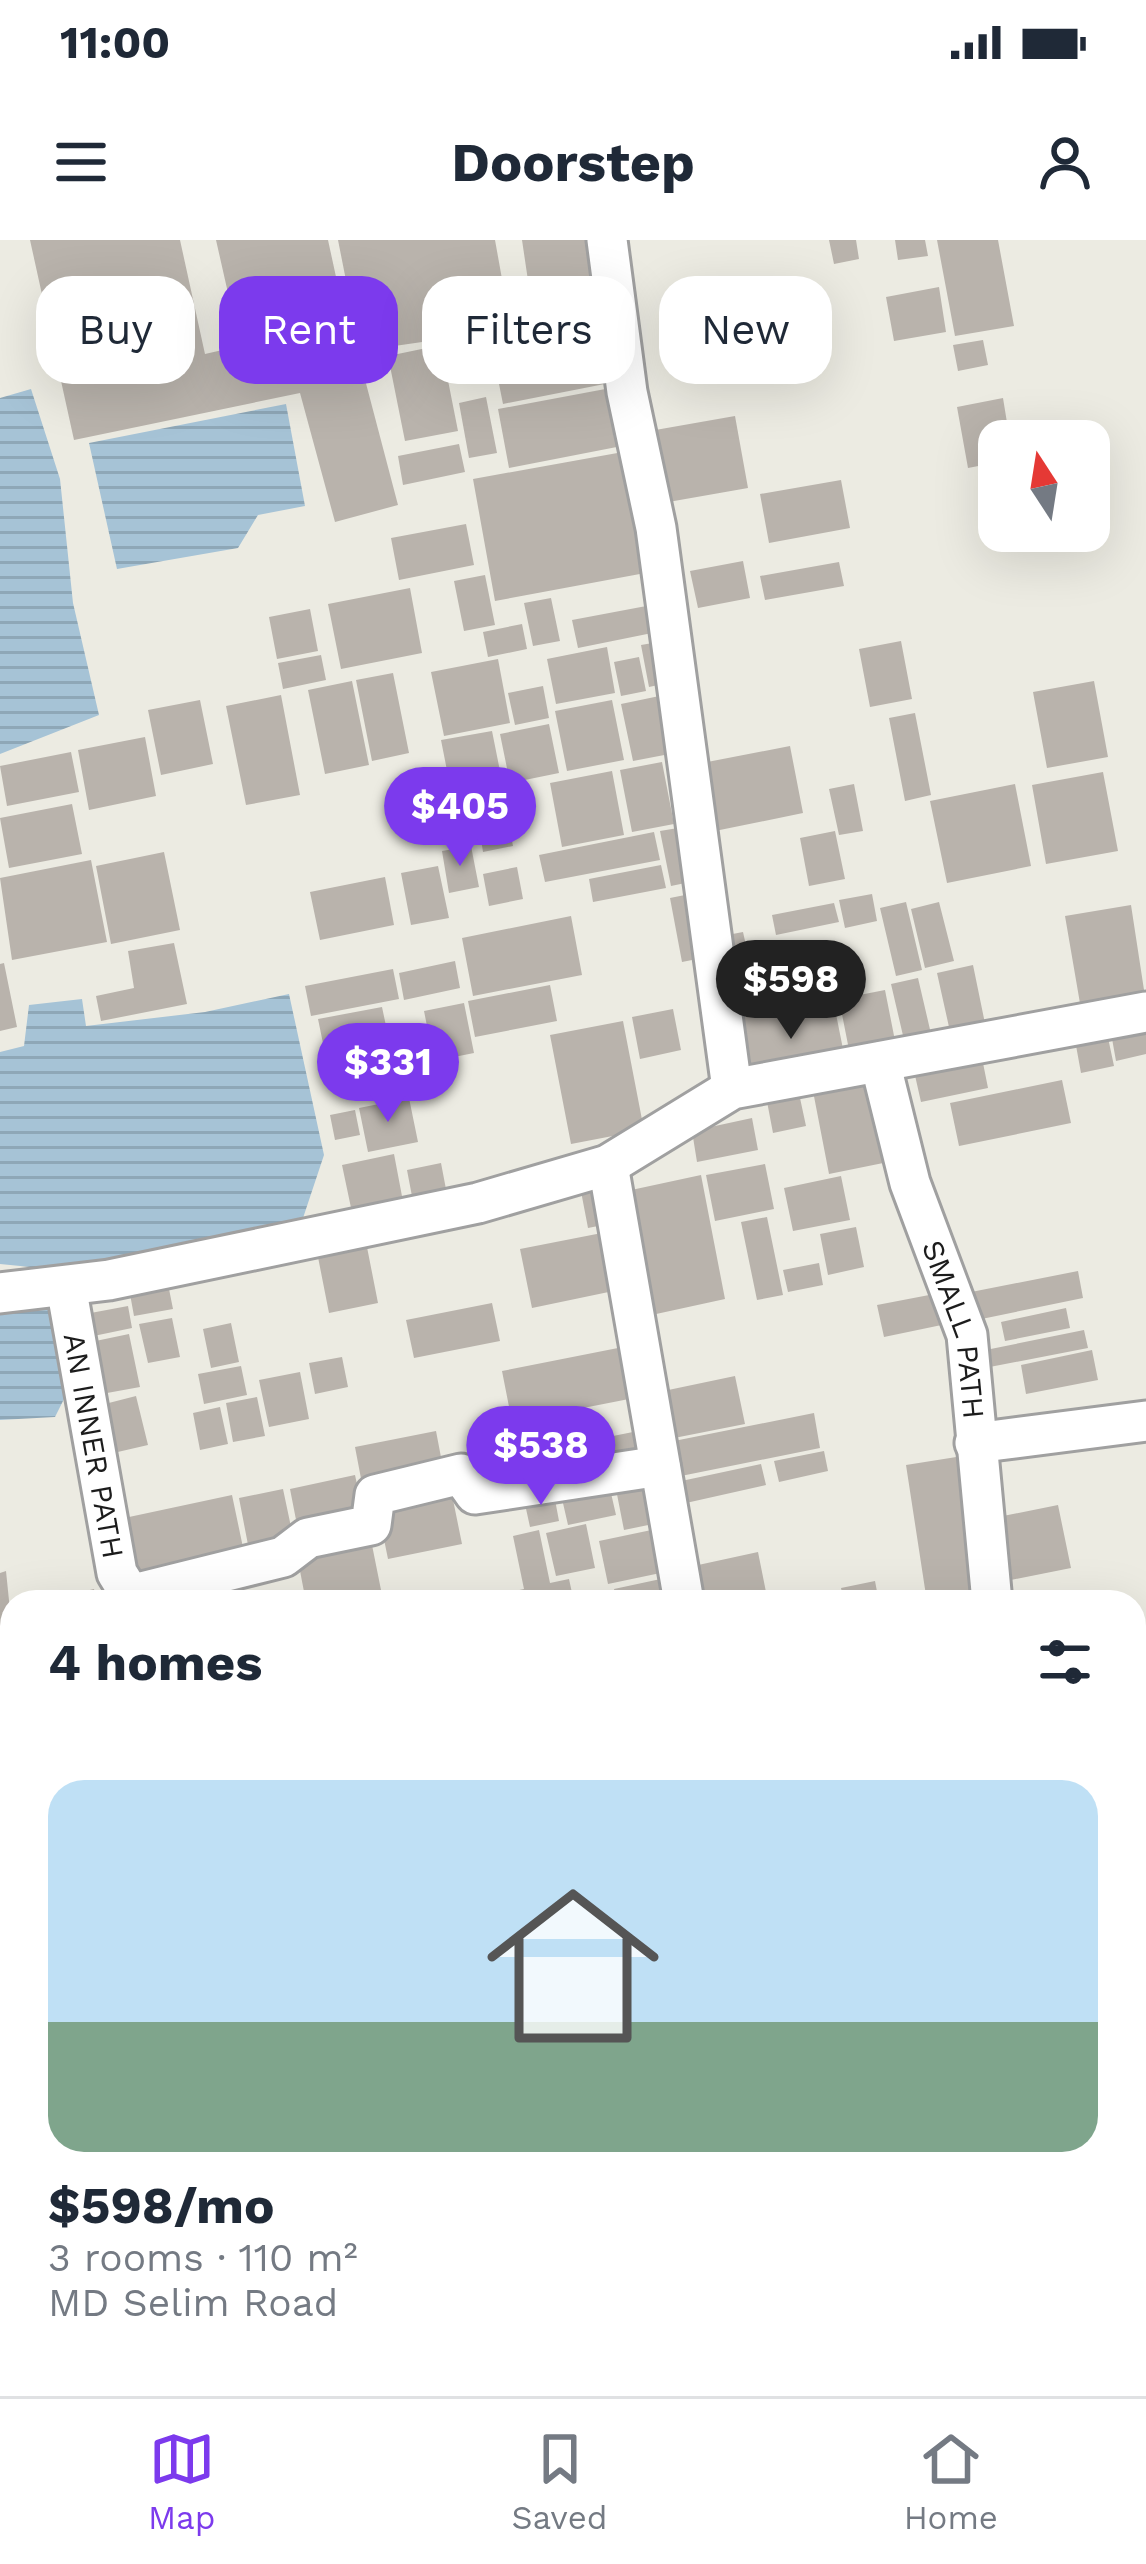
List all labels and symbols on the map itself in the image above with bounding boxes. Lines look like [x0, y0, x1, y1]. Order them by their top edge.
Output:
north arrow [978, 420, 1110, 552]
pin: $405 [389, 767, 531, 869]
pin: $598 [720, 940, 862, 1042]
pin: $331 [317, 1023, 459, 1125]
street label: SMALL PATH [915, 1235, 992, 1420]
street label: AN INNER PATH [57, 1330, 132, 1561]
pin: $538 [470, 1406, 612, 1508]

